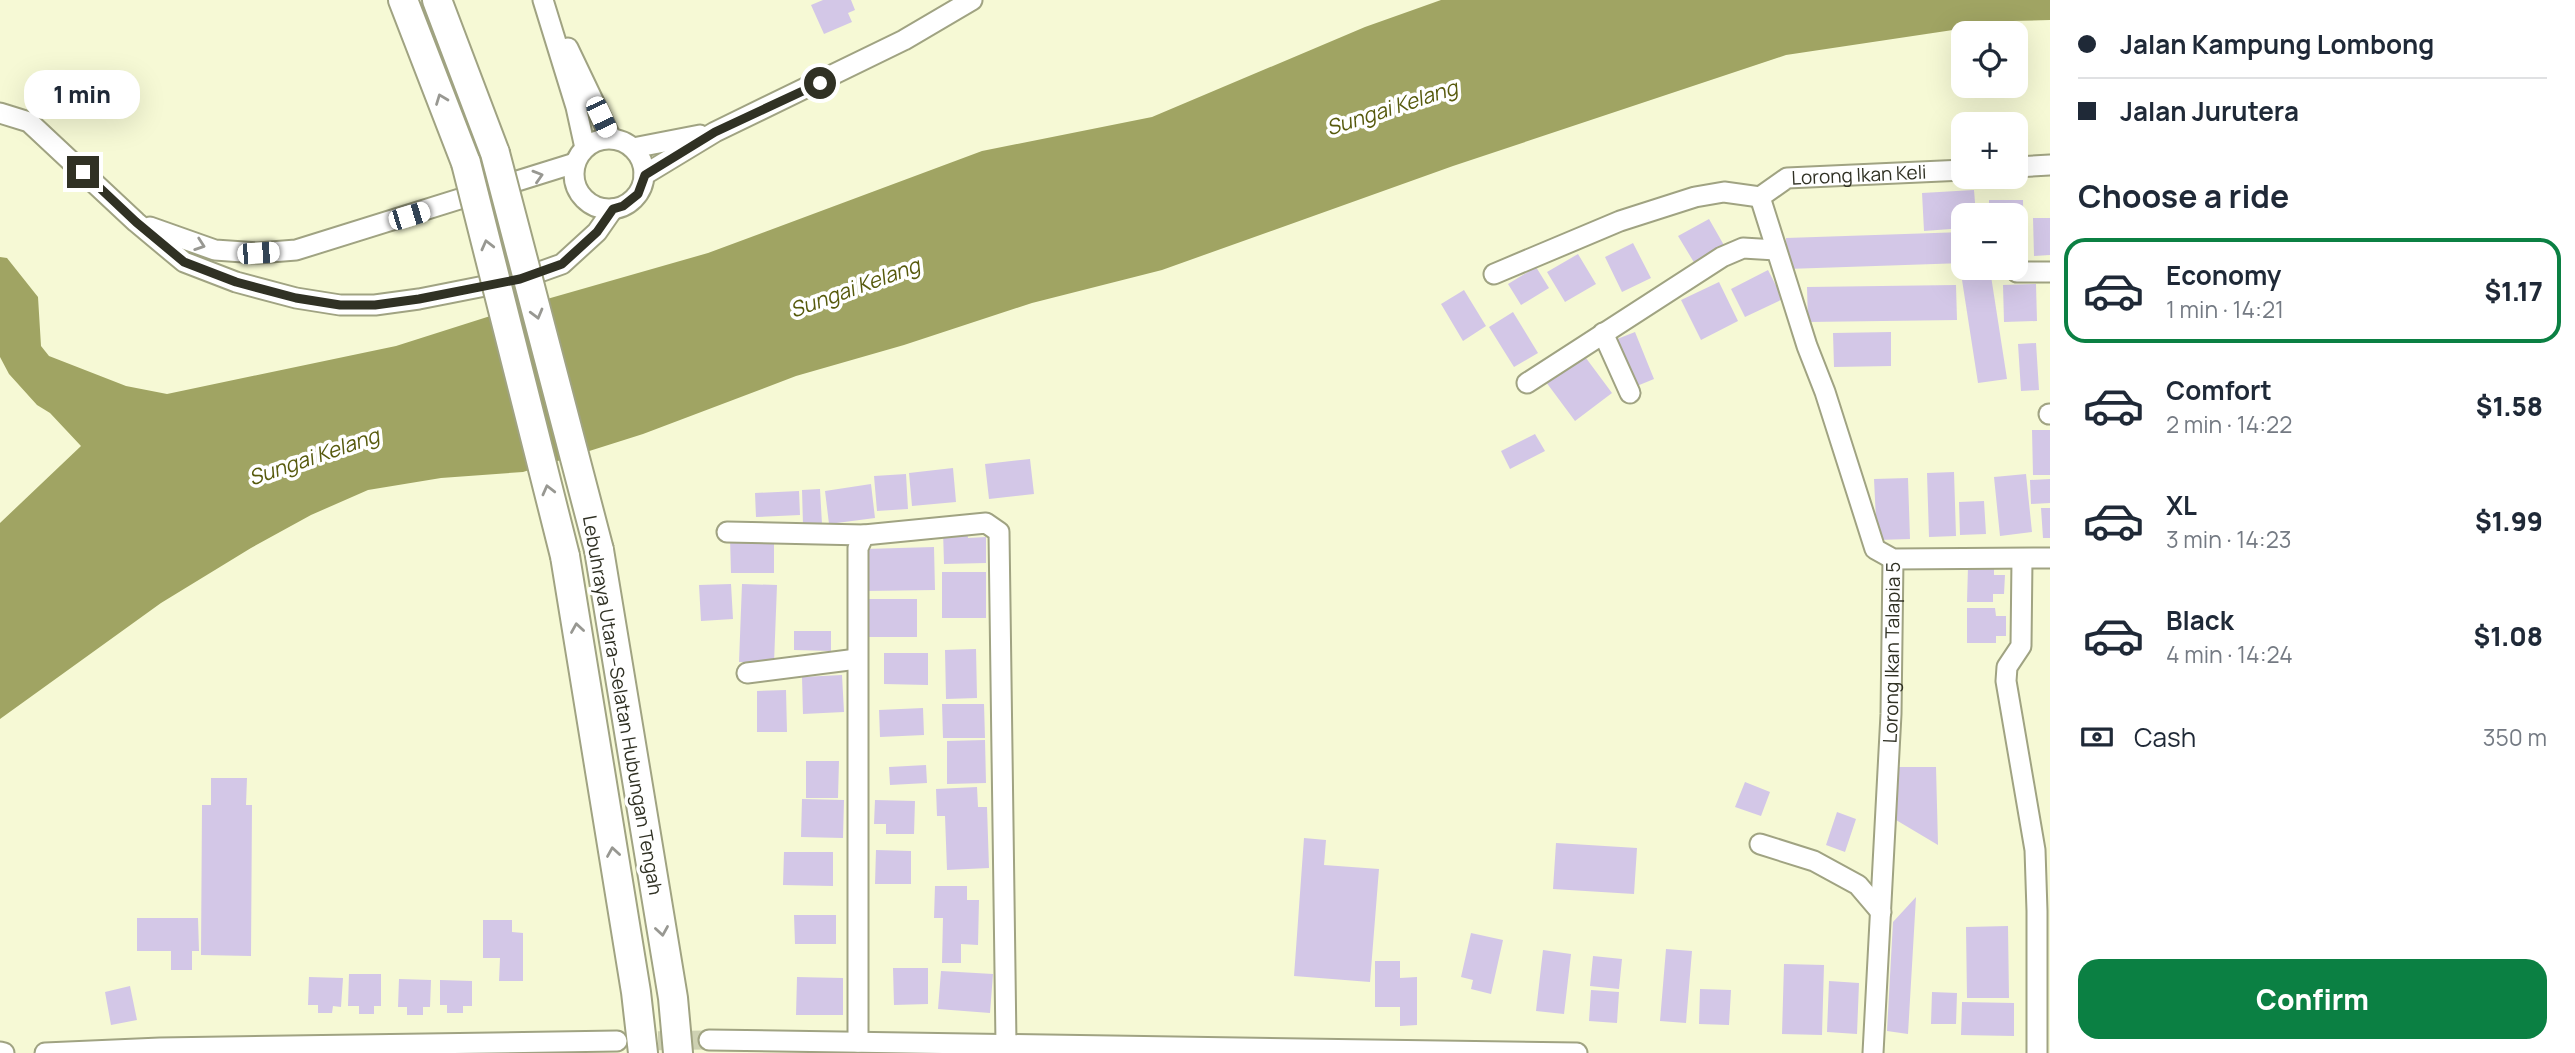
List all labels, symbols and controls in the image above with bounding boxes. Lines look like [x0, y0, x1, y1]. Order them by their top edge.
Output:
map controls [1951, 21, 2028, 280]
button: locate [1951, 21, 2028, 98]
text: Jalan Kampung Lombong [2120, 26, 2434, 62]
route start [804, 67, 836, 99]
callout: 1 min [25, 71, 141, 120]
water label: Sungai Kelang [1322, 72, 1462, 141]
text: 1 min [53, 78, 111, 110]
one-way arrow [436, 93, 450, 105]
text: Jalan Jurutera [2120, 93, 2299, 129]
car [583, 94, 620, 140]
button: + [1951, 112, 2028, 189]
route end [67, 156, 99, 188]
street label: Lorong Ikan Keli [1791, 159, 1927, 191]
one-way arrow [532, 170, 544, 185]
text: Choose a ride [2078, 174, 2289, 218]
car [386, 200, 433, 232]
button: − [1951, 203, 2028, 280]
one-way arrow [193, 237, 206, 251]
one-way arrow [481, 240, 495, 252]
car [237, 241, 280, 265]
water label: Sungai Kelang [786, 250, 925, 324]
text: Economy [2166, 257, 2281, 293]
icon: car [2082, 259, 2145, 322]
text: $1.17 [2484, 273, 2543, 309]
text: 1 min · 14:21 [2166, 293, 2284, 325]
one-way arrow [529, 308, 543, 320]
text: Comfort [2166, 372, 2272, 408]
icon: car [2082, 374, 2145, 437]
text: $1.58 [2476, 388, 2543, 424]
text: 2 min · 14:22 [2166, 408, 2292, 440]
water label: Sungai Kelang [245, 420, 384, 492]
one-way arrow [542, 484, 556, 496]
text: XL [2166, 487, 2197, 523]
icon: car [2082, 489, 2145, 552]
text: $1.99 [2475, 503, 2543, 539]
street label: Lebuhraya Utara–Selatan Hubungan Tengah [577, 513, 669, 897]
text: 3 min · 14:23 [2166, 523, 2292, 555]
street label: Lorong Ikan Talapia 5 [1876, 562, 1906, 744]
text: Black [2166, 602, 2234, 638]
icon: car [2082, 604, 2145, 667]
text: $1.08 [2474, 618, 2543, 654]
one-way arrow [570, 622, 585, 634]
text: 4 min · 14:24 [2166, 638, 2293, 670]
icon: cash [2078, 718, 2116, 756]
text: Cash [2134, 719, 2196, 755]
text: 350 m [2483, 721, 2547, 753]
one-way arrow [606, 846, 621, 858]
one-way arrow [654, 925, 669, 937]
button: Confirm [2078, 959, 2547, 1039]

